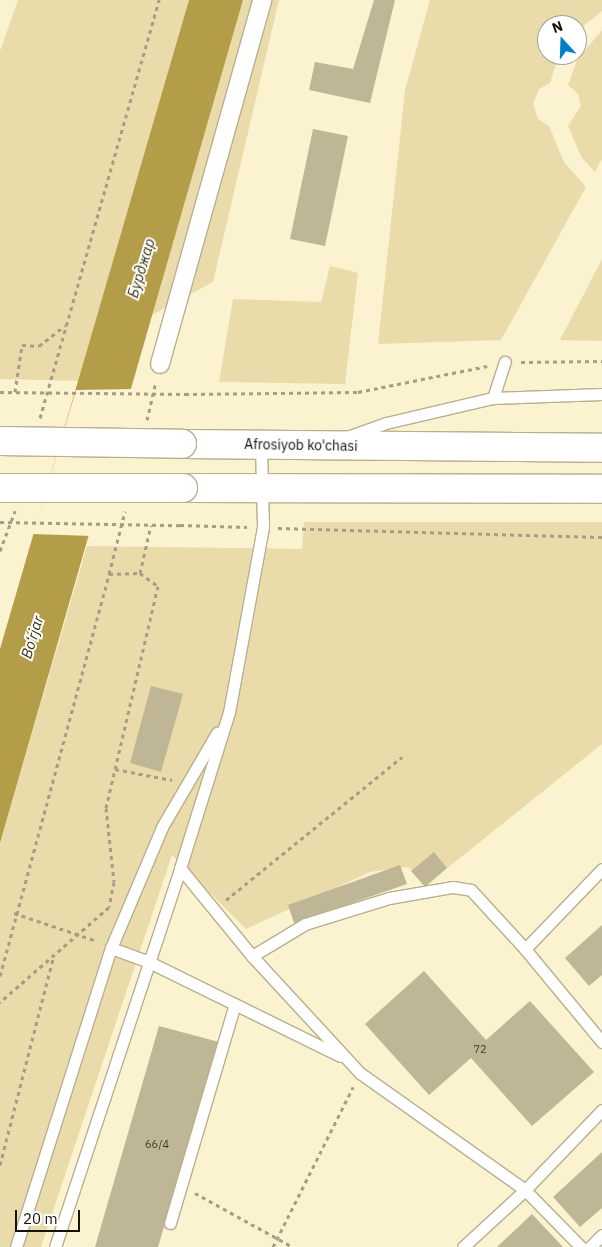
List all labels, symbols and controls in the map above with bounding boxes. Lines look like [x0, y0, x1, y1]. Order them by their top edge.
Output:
north arrow [537, 15, 587, 65]
text: N [549, 17, 565, 37]
water label: Бурджар [123, 236, 159, 300]
street label: Afrosiyob ko'chasi [244, 436, 358, 454]
water label: Bo‘rjar [17, 614, 47, 660]
house number: 72 [473, 1042, 487, 1056]
house number: 66/4 [145, 1137, 169, 1151]
scale bar [18, 1200, 82, 1232]
text: 20 m [23, 1209, 58, 1228]

